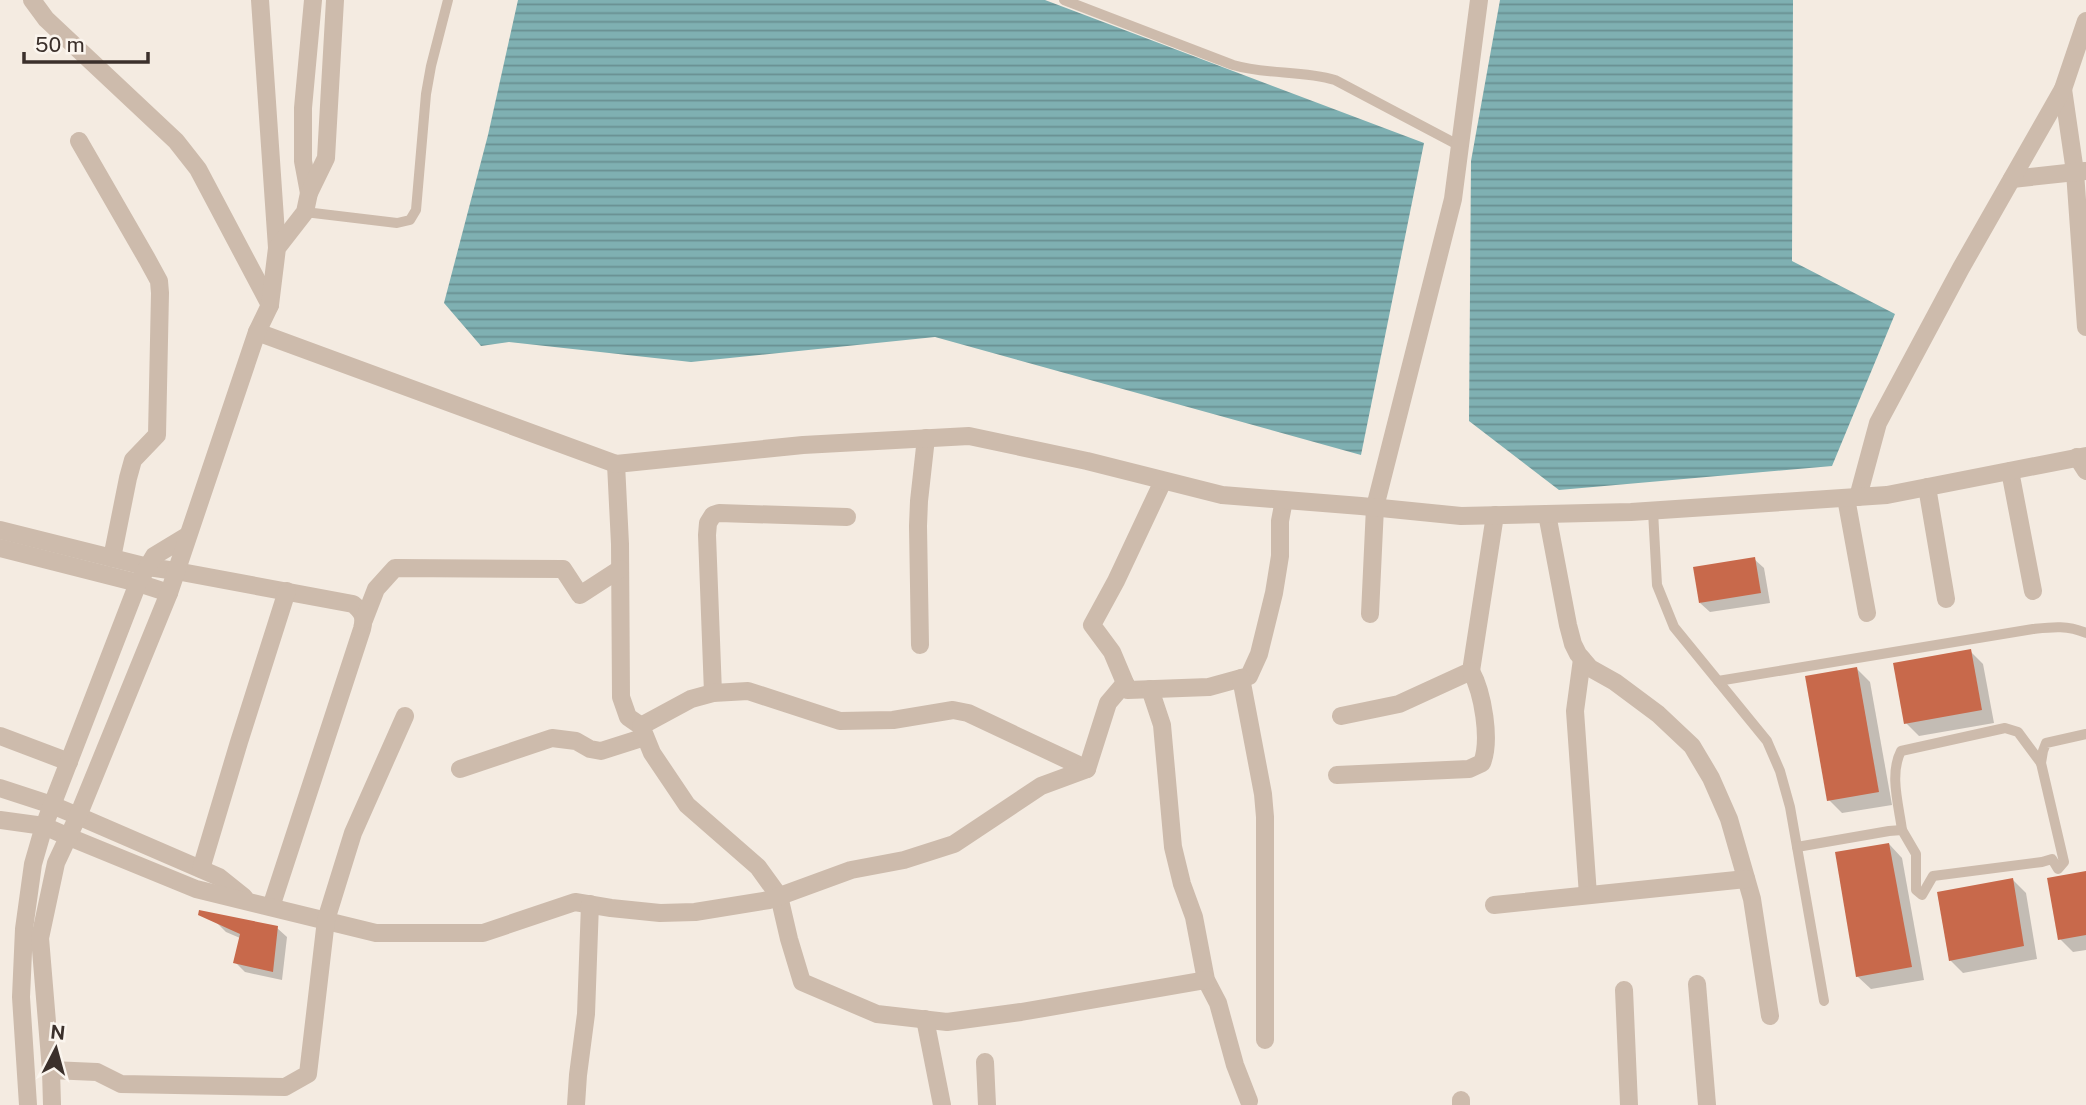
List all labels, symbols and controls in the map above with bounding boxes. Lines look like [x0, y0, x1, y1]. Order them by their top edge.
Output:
scale bar [24, 21, 149, 65]
text: 50 m [35, 32, 85, 57]
north arrow [21, 1014, 91, 1084]
text: N [49, 1020, 66, 1044]

